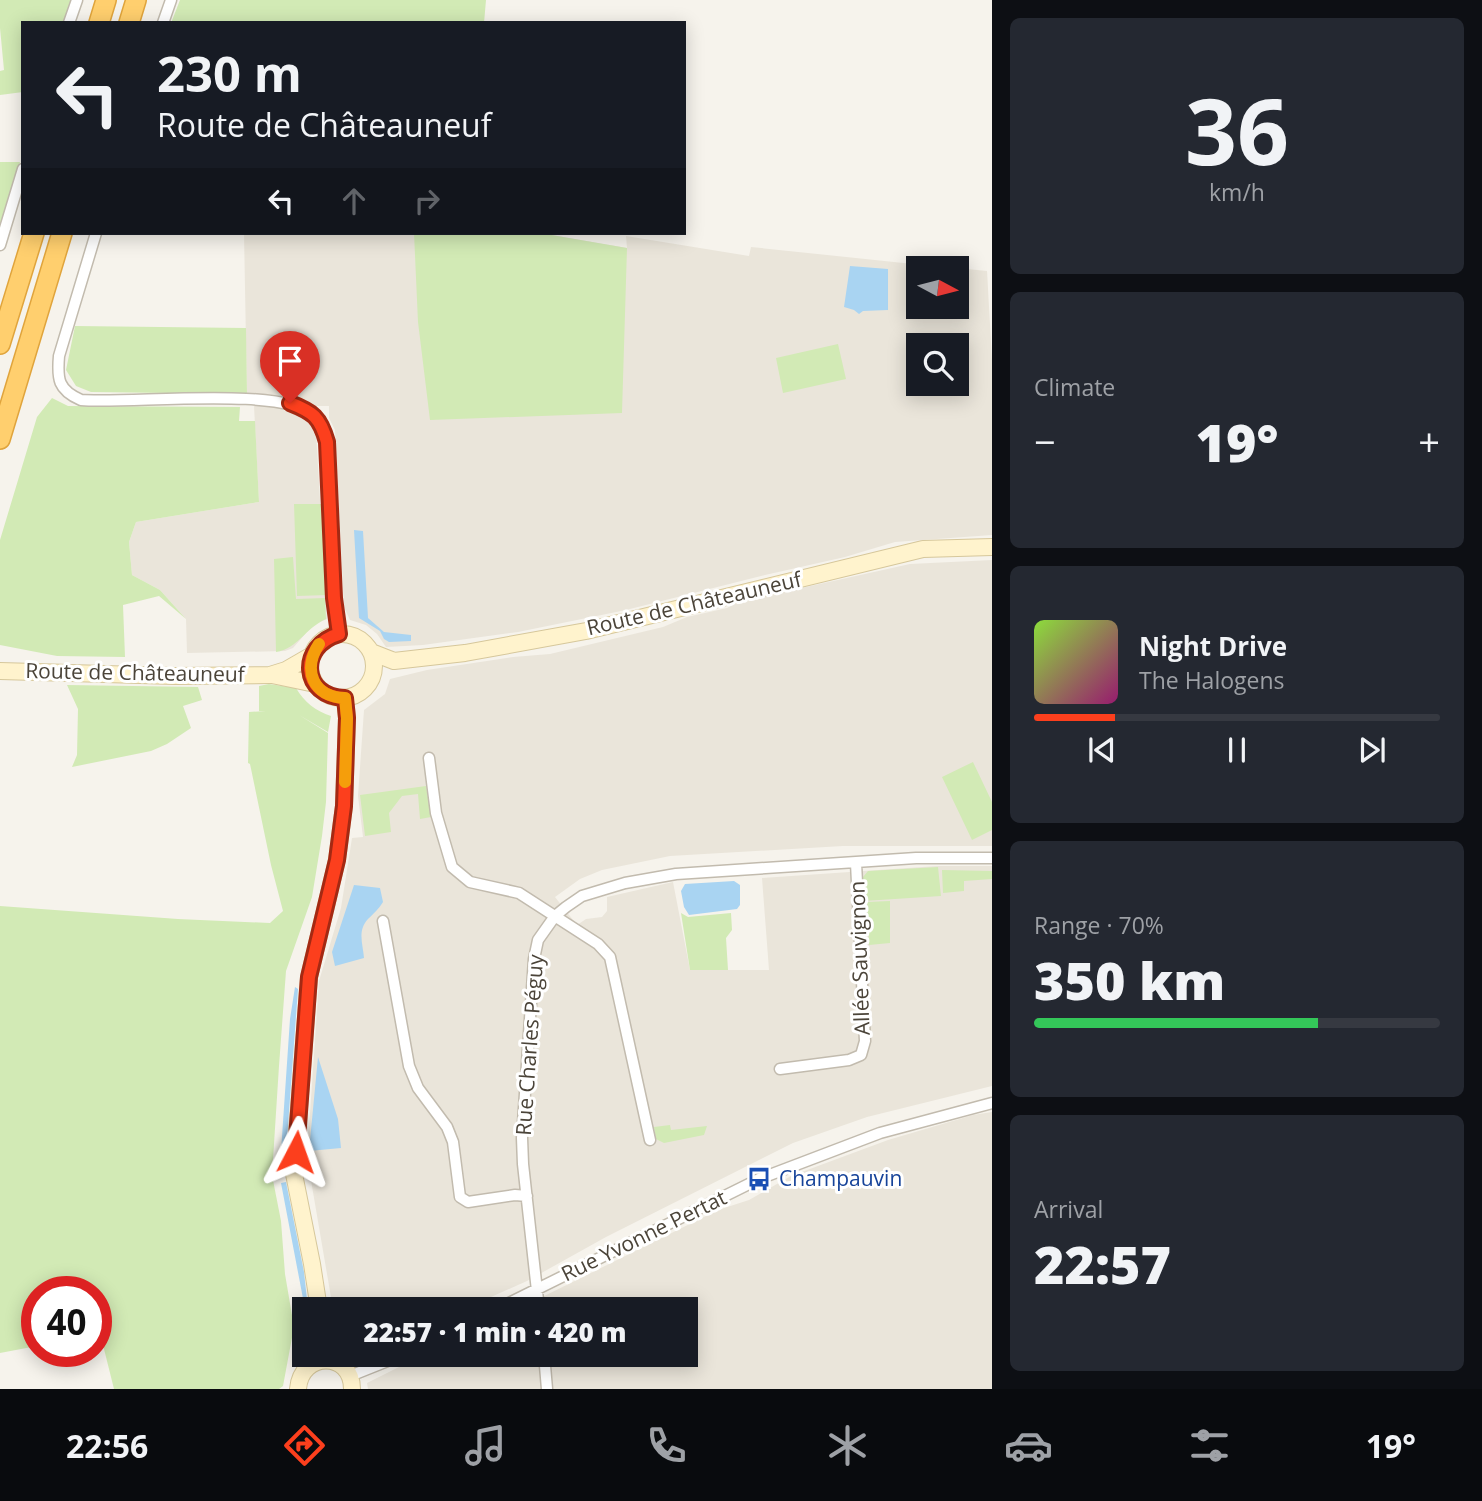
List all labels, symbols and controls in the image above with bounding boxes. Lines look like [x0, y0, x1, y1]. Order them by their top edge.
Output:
text: 230 m [157, 40, 302, 106]
icon: left [42, 49, 133, 140]
text: 36 [1185, 68, 1289, 192]
text: Route de Châteauneuf [157, 103, 492, 146]
text: km/h [1209, 176, 1265, 208]
icon: left [262, 182, 300, 220]
icon: ahead [335, 182, 373, 220]
icon: right [408, 182, 446, 220]
north arrow [906, 256, 970, 318]
map controls [906, 256, 969, 396]
pin [260, 331, 320, 403]
button: search [906, 333, 969, 396]
icon: arrive [271, 342, 309, 380]
text: Climate [1034, 371, 1115, 403]
text: 19° [1196, 406, 1278, 477]
text: − [1034, 415, 1056, 467]
text: + [1418, 415, 1440, 467]
street label: Route de Châteauneuf [584, 564, 806, 641]
text: Night Drive [1139, 628, 1287, 664]
street label: Route de Châteauneuf [25, 656, 247, 688]
text: The Halogens [1139, 664, 1285, 696]
icon: previous [1083, 731, 1121, 769]
icon: pause [1218, 731, 1256, 769]
icon: next [1353, 731, 1391, 769]
street label: Allée Sauvignon [842, 880, 876, 1036]
text: Range · 70% [1034, 909, 1164, 941]
text: 350 km [1034, 944, 1225, 1015]
street label: Rue Charles Péguy [509, 953, 549, 1136]
position arrow [259, 1115, 333, 1189]
place label: Champauvin [779, 1164, 902, 1192]
bus stop icon: Champauvin [745, 1165, 773, 1193]
street label: Rue Yvonne Pertat [556, 1183, 731, 1287]
text: Arrival [1034, 1193, 1103, 1225]
text: 22:57 [1034, 1228, 1171, 1299]
speed limit sign: 40 [21, 1276, 112, 1367]
text: 22:57 · 1 min · 420 m [364, 1314, 626, 1350]
icon: directions [280, 1421, 329, 1470]
icon: music [461, 1421, 510, 1470]
icon: phone [642, 1421, 691, 1470]
icon: climate [823, 1421, 872, 1470]
icon: car [1004, 1421, 1053, 1470]
icon: filters [1185, 1421, 1234, 1470]
text: 22:56 [66, 1424, 148, 1467]
text: 19° [1366, 1424, 1416, 1467]

